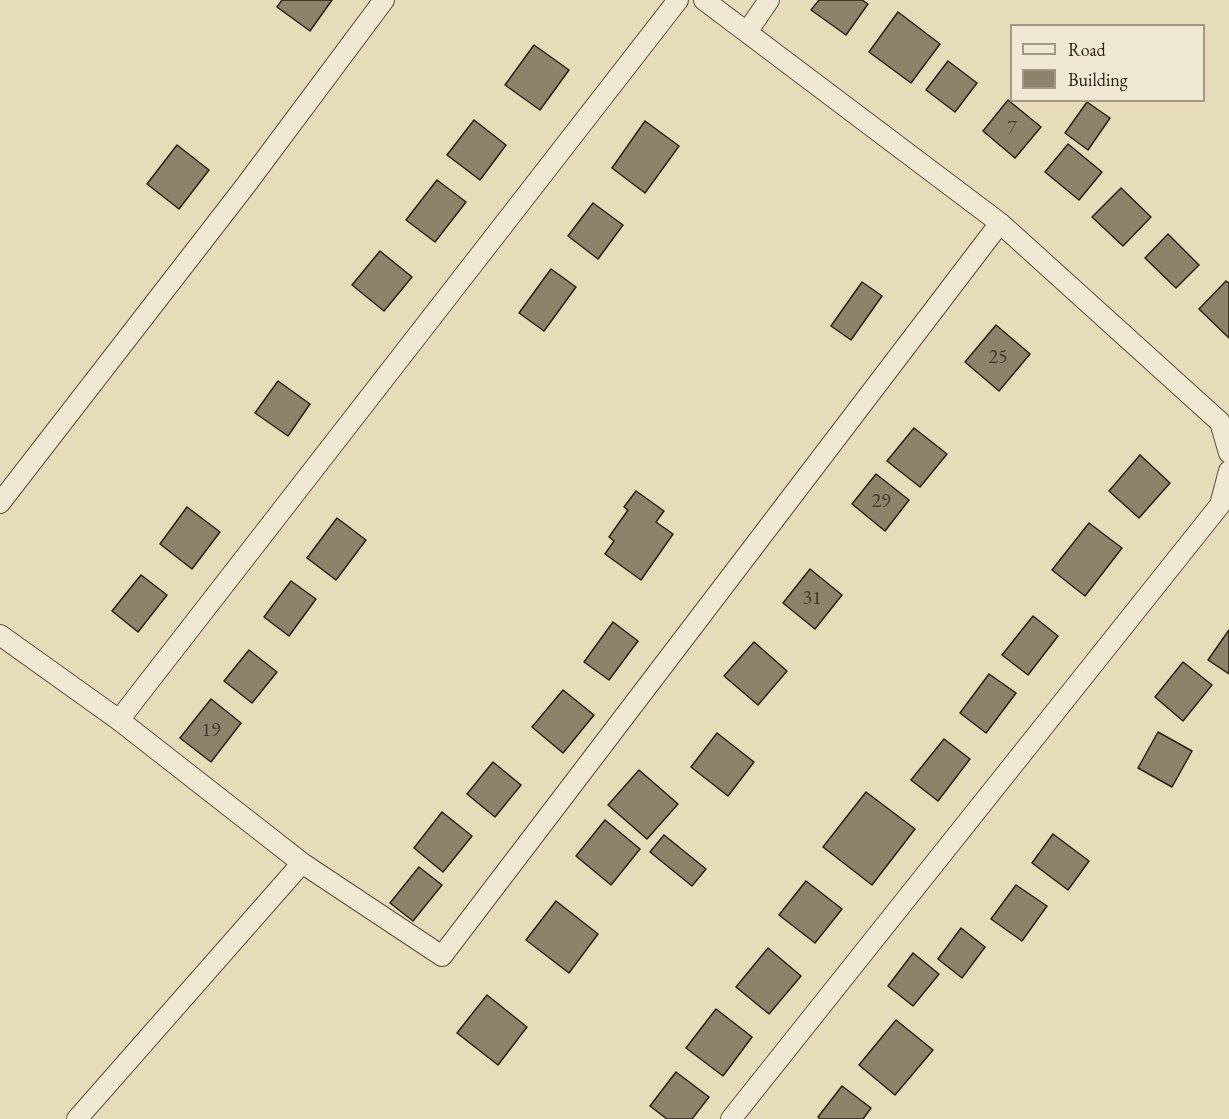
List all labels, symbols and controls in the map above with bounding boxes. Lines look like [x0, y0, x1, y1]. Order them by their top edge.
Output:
legend [1010, 24, 1205, 102]
text: Road [1068, 38, 1106, 61]
text: Building [1068, 68, 1128, 91]
house number: 7 [1007, 117, 1017, 141]
house number: 25 [988, 346, 1008, 370]
house number: 29 [871, 490, 891, 514]
house number: 31 [802, 587, 822, 611]
house number: 19 [201, 719, 221, 743]

